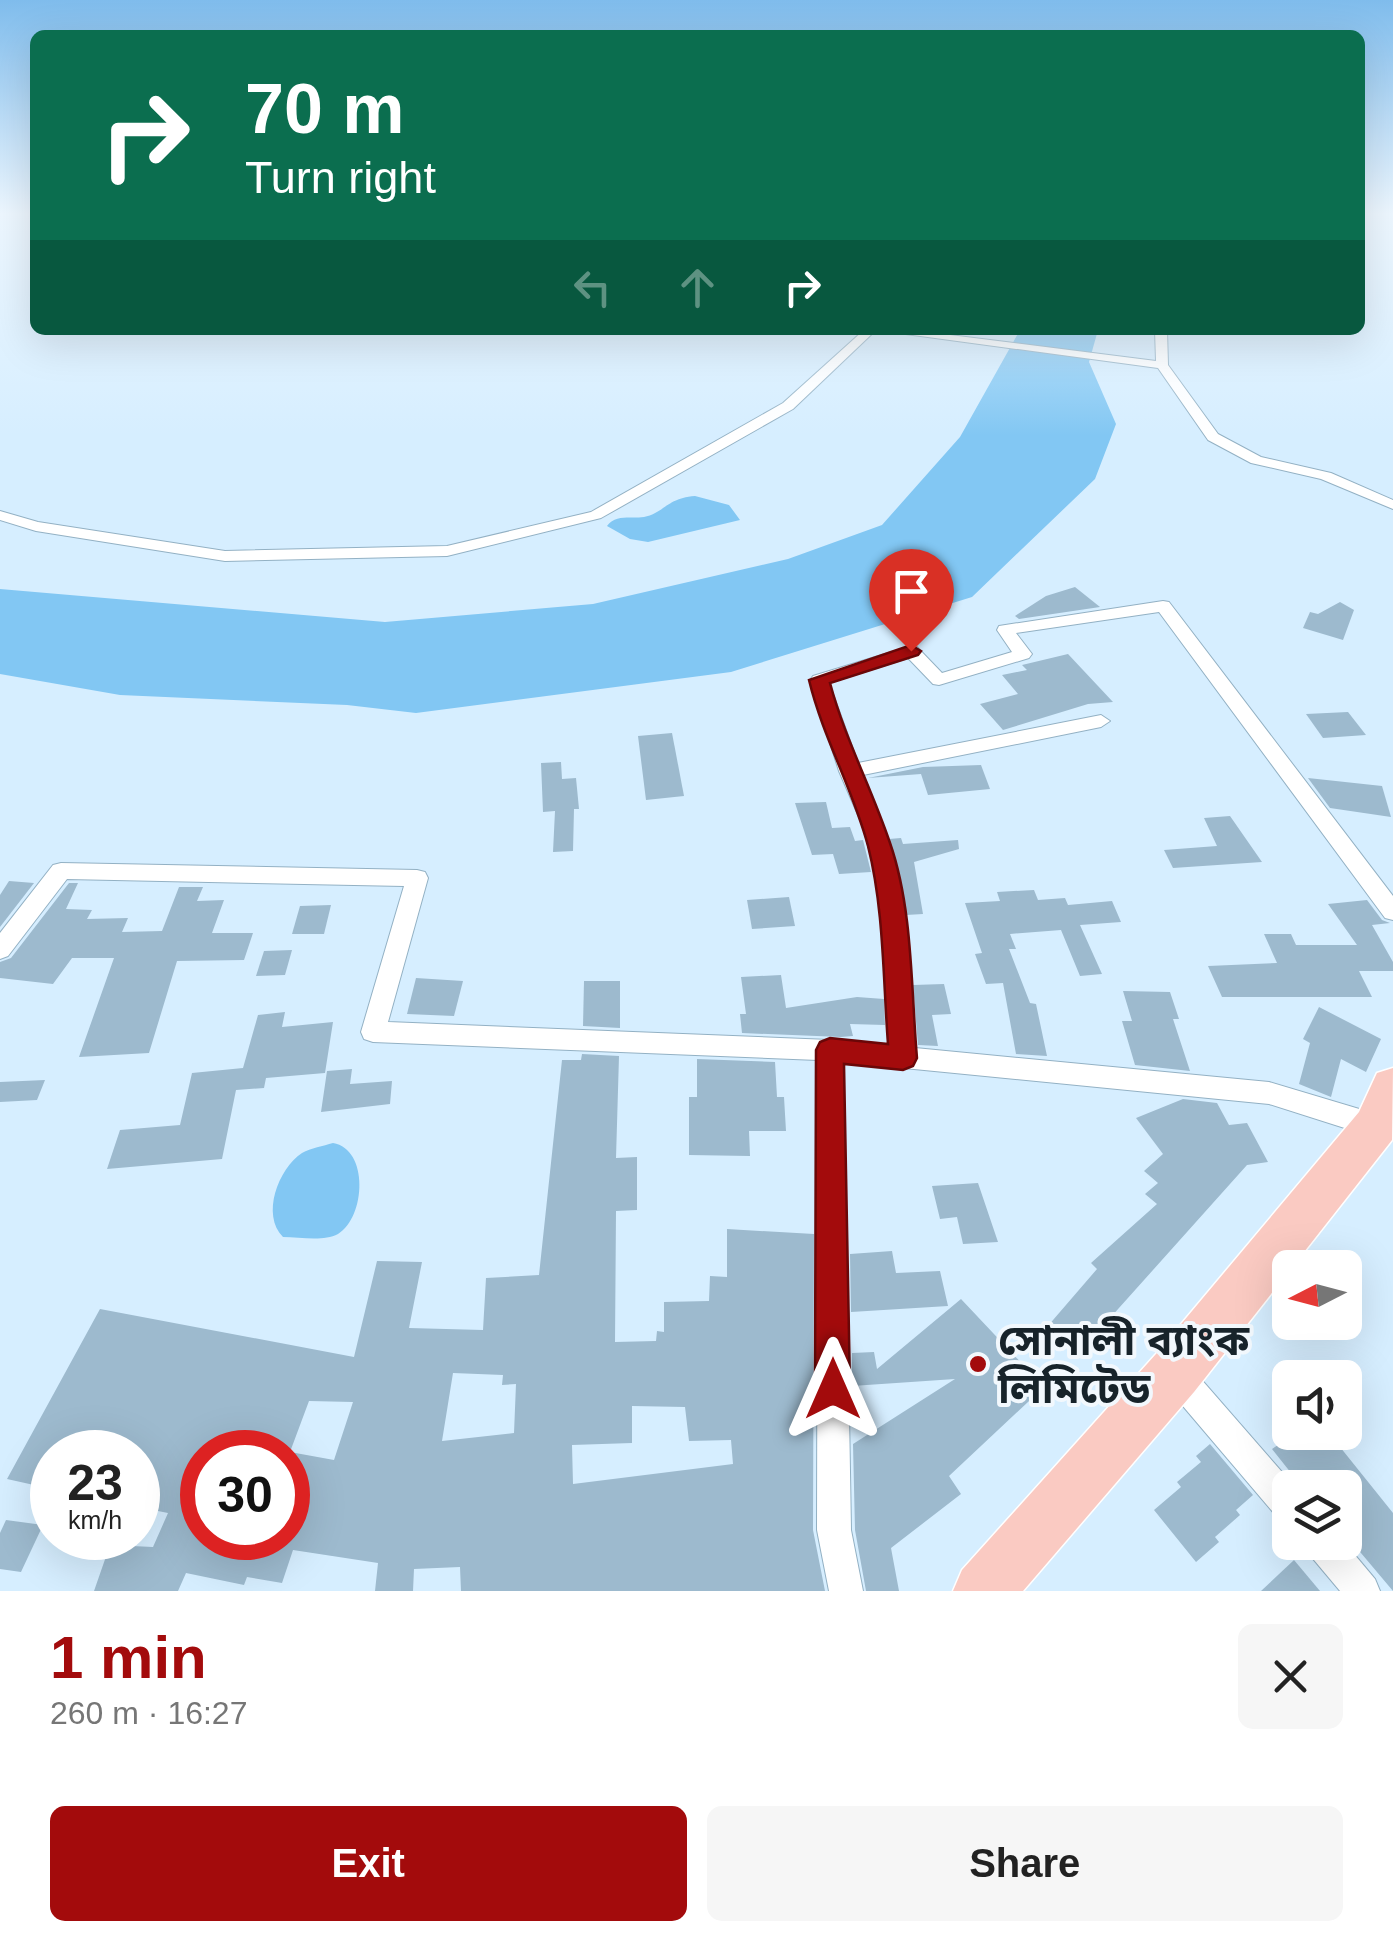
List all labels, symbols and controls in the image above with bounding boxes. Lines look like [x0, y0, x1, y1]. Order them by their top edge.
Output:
icon: right [80, 70, 210, 200]
text: 70 m [245, 70, 405, 148]
text: Turn right [245, 152, 436, 203]
icon: left [565, 260, 620, 315]
icon: ahead [670, 260, 725, 315]
icon: right [775, 260, 830, 315]
pin [869, 549, 954, 652]
icon: arrive [884, 564, 939, 619]
north arrow [1272, 1250, 1362, 1340]
map controls [1272, 1250, 1362, 1560]
place label: সোনালী ব্যাংক লিমিটেড [997, 1316, 1250, 1412]
position arrow [781, 1337, 885, 1441]
marker: সোনালী ব্যাংক লিমিটেড [967, 1353, 989, 1375]
button: sound [1272, 1360, 1362, 1450]
speed limit sign: 30 [180, 1430, 310, 1560]
text: 23 [67, 1455, 123, 1511]
button: layers [1272, 1470, 1362, 1560]
text: km/h [68, 1506, 122, 1534]
text: 1 min [50, 1624, 207, 1691]
button: close [1238, 1624, 1343, 1729]
text: 260 m · 16:27 [50, 1695, 247, 1731]
button: Exit [50, 1806, 687, 1921]
button: Share [707, 1806, 1343, 1921]

